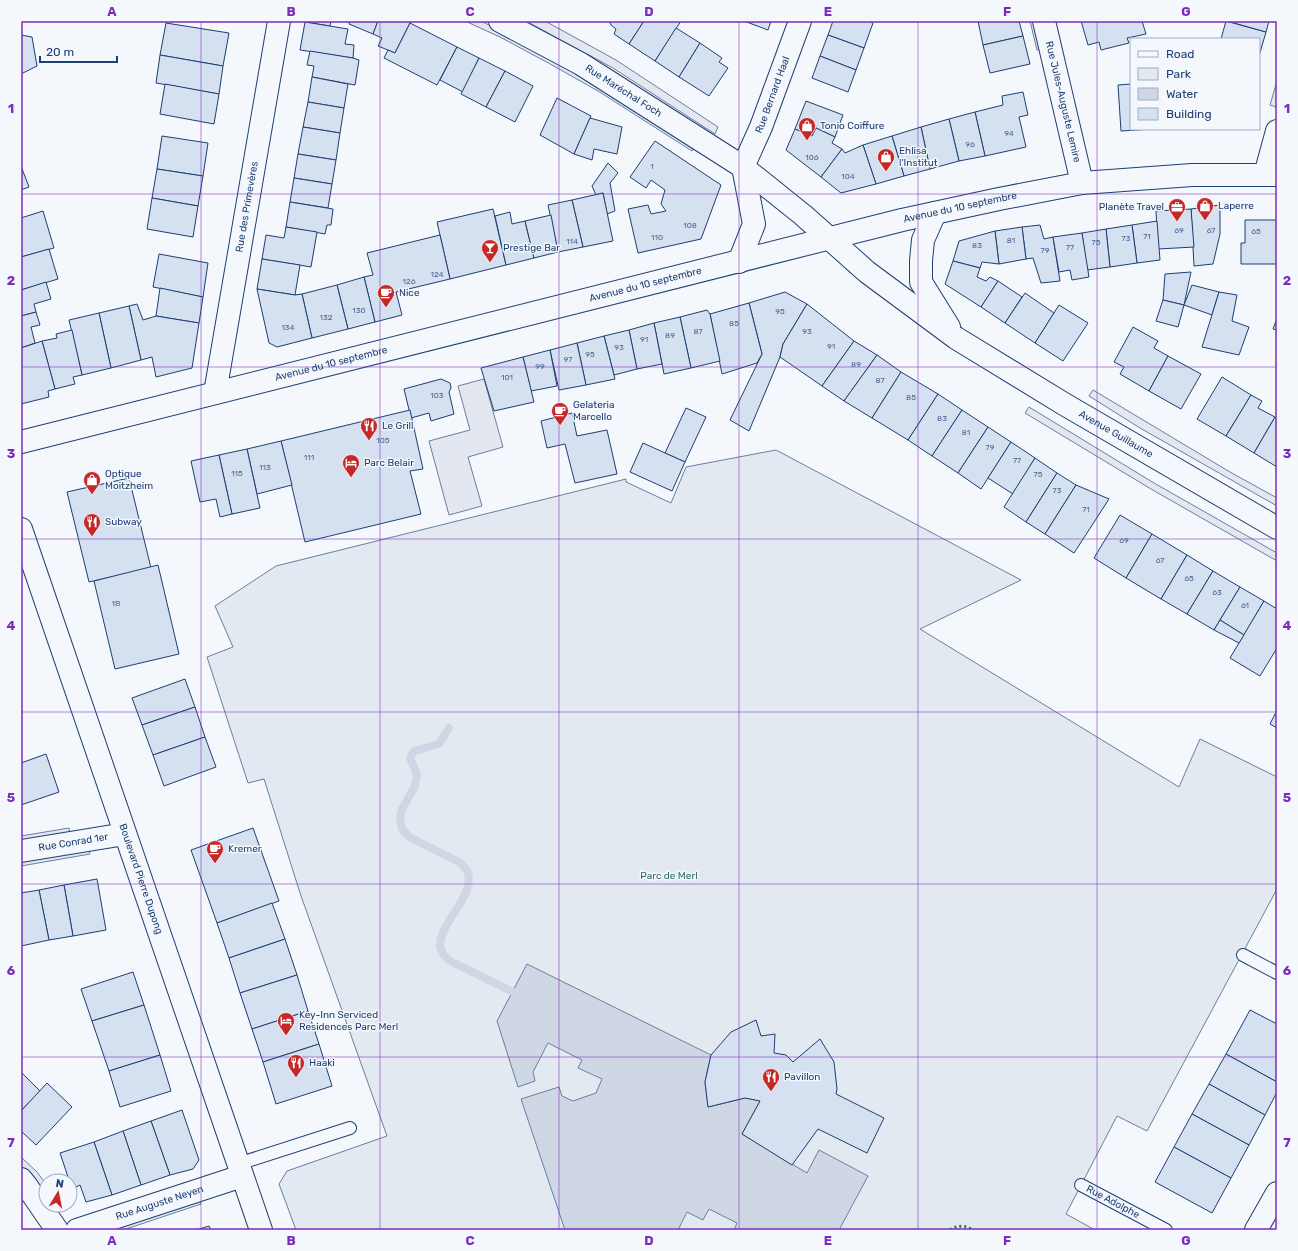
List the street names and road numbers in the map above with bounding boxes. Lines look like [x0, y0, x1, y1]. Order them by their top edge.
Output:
street label: Rue Jules-Auguste Lemire [1043, 40, 1083, 164]
street label: Rue Bernard Haal [753, 55, 792, 135]
street label: Rue Maréchal Foch [583, 62, 664, 120]
street label: Rue des Primevères [233, 160, 261, 253]
street label: Avenue du 10 septembre [902, 190, 1018, 225]
street label: Avenue du 10 septembre [588, 265, 703, 305]
street label: Avenue du 10 septembre [274, 344, 389, 384]
street label: Avenue Guillaume [1077, 408, 1155, 461]
street label: Boulevard Pierre Dupong [116, 822, 165, 936]
street label: Rue Conrad 1er [38, 831, 109, 854]
street label: Rue Auguste Neyen [114, 1183, 205, 1223]
street label: Rue Adolphe [1084, 1183, 1142, 1221]

